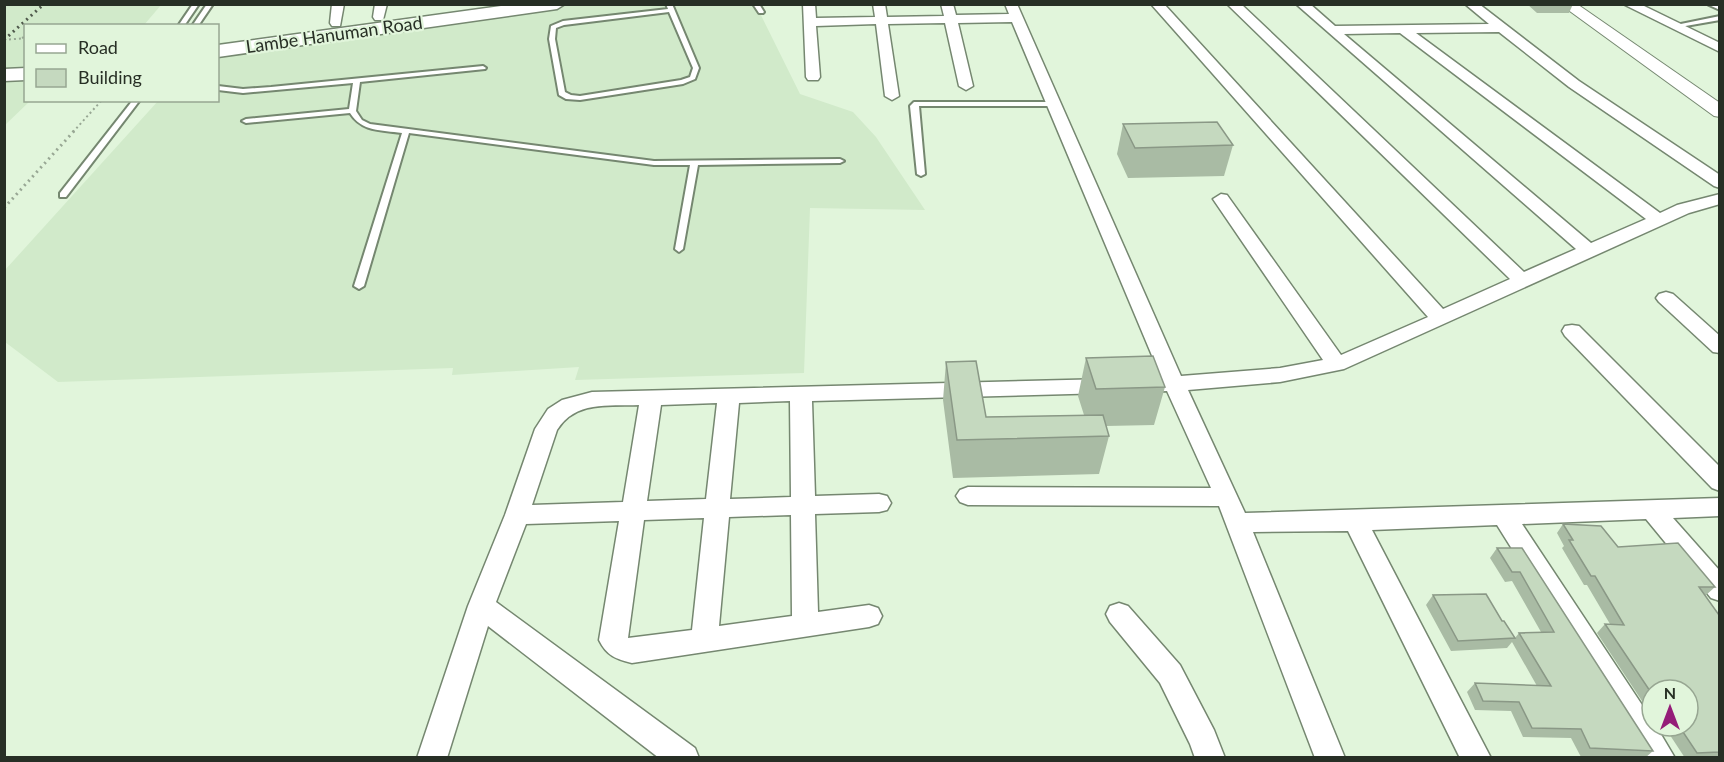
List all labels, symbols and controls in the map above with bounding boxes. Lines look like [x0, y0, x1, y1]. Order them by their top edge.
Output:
street label: Lambe Hanuman Road [244, 11, 424, 57]
legend [24, 24, 219, 102]
text: Road [78, 36, 118, 58]
text: Building [78, 66, 142, 88]
north arrow [1640, 678, 1700, 738]
text: N [1664, 683, 1676, 702]

